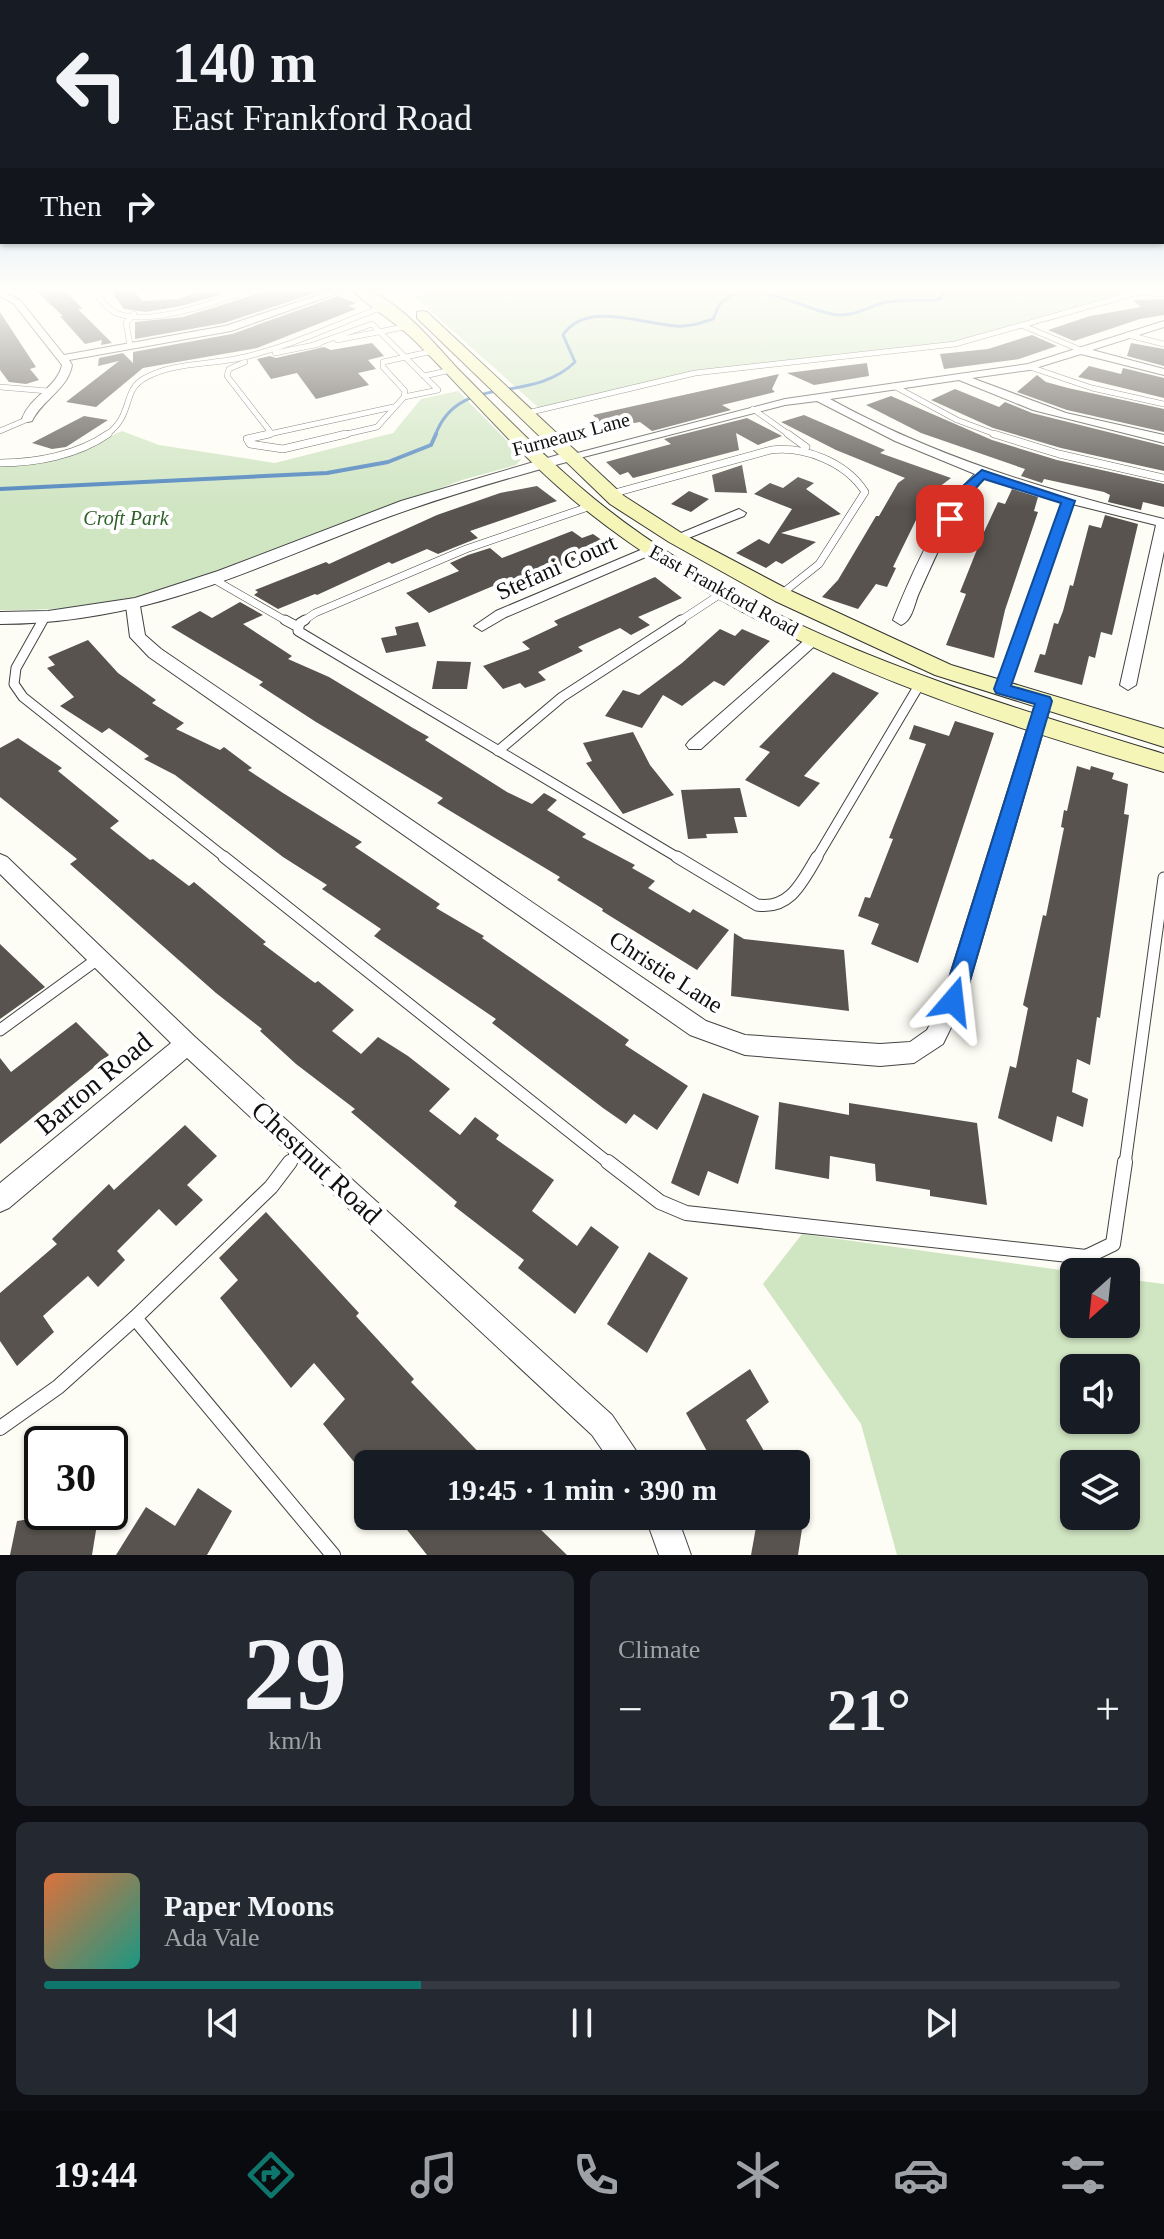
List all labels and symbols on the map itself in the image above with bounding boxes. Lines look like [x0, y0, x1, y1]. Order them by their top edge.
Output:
street label: Furneaux Lane [510, 408, 632, 460]
pin [916, 485, 984, 553]
park label: Croft Park [83, 507, 170, 530]
street label: Stefani Court [492, 529, 620, 605]
street label: East Frankford Road [646, 540, 802, 640]
street label: Christie Lane [604, 926, 728, 1018]
position arrow [911, 959, 995, 1043]
street label: Barton Road [29, 1026, 158, 1141]
street label: Chestnut Road [246, 1095, 388, 1230]
north arrow [1060, 1258, 1140, 1338]
speed limit sign: 30 [24, 1426, 128, 1530]

